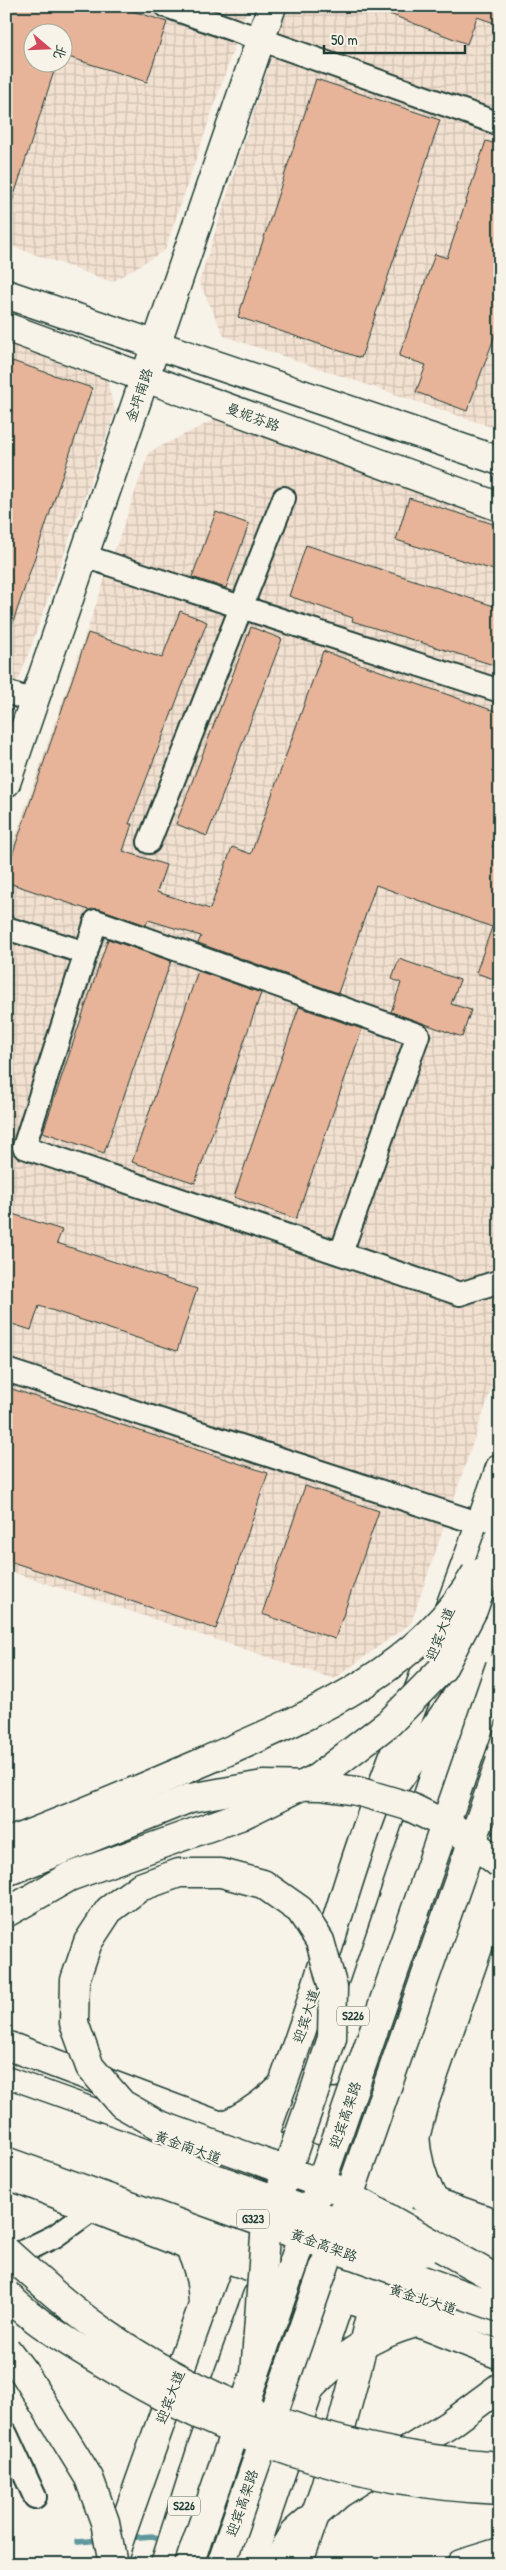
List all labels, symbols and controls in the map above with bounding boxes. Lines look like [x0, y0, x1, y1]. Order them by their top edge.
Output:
north arrow [22, 22, 72, 72]
scale bar [324, 22, 465, 54]
text: 50 m [331, 29, 358, 50]
text: 北 [50, 43, 72, 62]
street label: 金坪南路 [120, 365, 157, 424]
street label: 曼妮芬路 [224, 398, 283, 435]
street label: 迎宾大道 [421, 1604, 458, 1663]
street label: 迎宾大道 [288, 1986, 323, 2045]
road number: S226 [337, 2006, 369, 2025]
street label: 迎宾高架路 [324, 2079, 365, 2151]
street label: 黄金南大道 [152, 2126, 224, 2167]
road number: G323 [237, 2210, 269, 2228]
street label: 黄金高架路 [288, 2224, 360, 2265]
street label: 黄金北大道 [387, 2279, 459, 2318]
street label: 迎宾大道 [151, 2367, 188, 2426]
street label: 迎宾高架路 [221, 2467, 262, 2539]
road number: S226 [168, 2496, 200, 2516]

